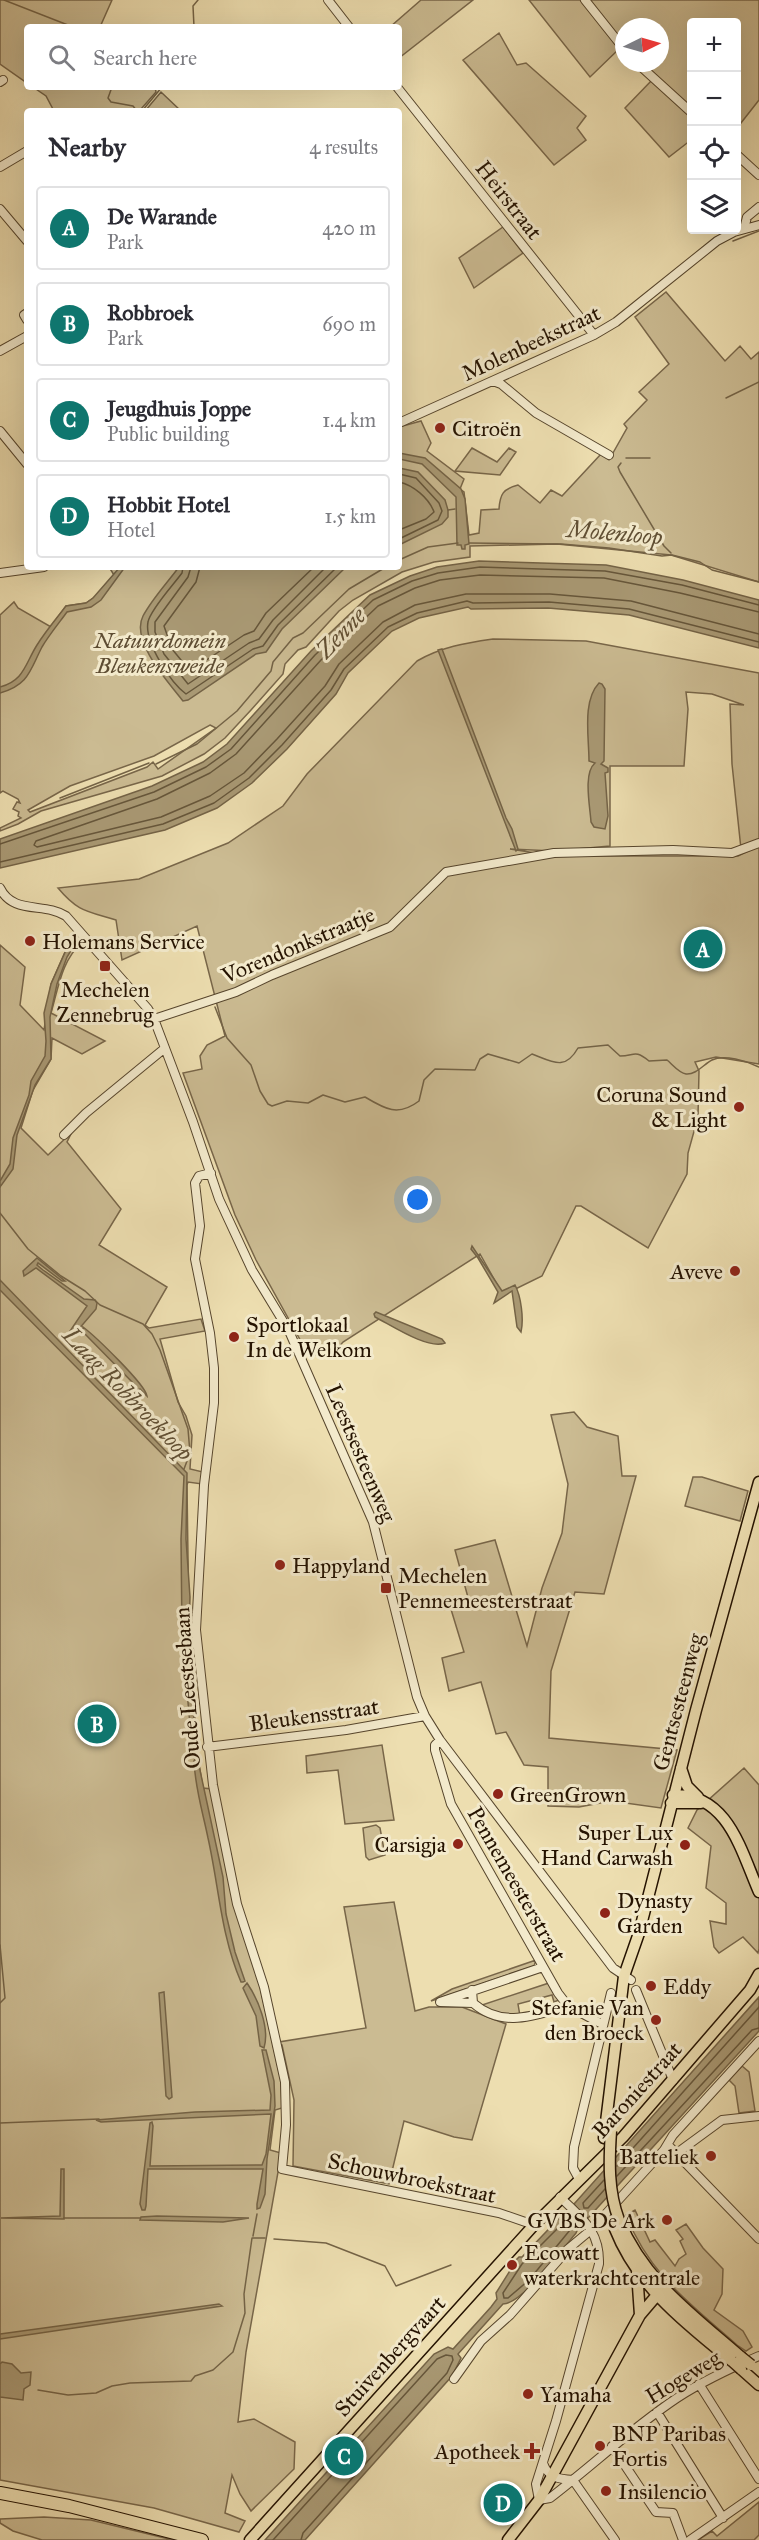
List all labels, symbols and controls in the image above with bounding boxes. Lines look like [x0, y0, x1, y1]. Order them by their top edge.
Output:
north arrow [615, 18, 669, 72]
map controls [687, 18, 741, 234]
button: + [687, 18, 741, 72]
search box [24, 24, 402, 90]
icon: search [45, 41, 78, 74]
text: Search here [93, 44, 197, 71]
button: − [687, 72, 741, 126]
button: locate [687, 126, 741, 180]
text: Nearby [48, 131, 126, 163]
text: 4 results [309, 135, 378, 159]
street label: Heirstraat [470, 155, 548, 245]
button: layers [687, 180, 741, 234]
text: De Warande [107, 203, 217, 230]
text: A [63, 216, 76, 240]
text: 420 m [322, 216, 376, 240]
text: Park [107, 230, 143, 254]
text: Robbroek [107, 299, 194, 326]
street label: Molenbeekstraat [457, 299, 605, 387]
text: B [63, 312, 76, 336]
text: 690 m [322, 312, 376, 336]
text: Park [107, 326, 143, 350]
text: Jeugdhuis Joppe [107, 395, 251, 422]
text: C [63, 408, 76, 432]
text: 1.4 km [322, 408, 376, 432]
place label: Citroën [452, 415, 521, 442]
marker: Citroën [433, 421, 447, 435]
text: Public building [107, 422, 229, 446]
text: Hobbit Hotel [107, 491, 230, 518]
text: D [62, 504, 77, 528]
text: 1.5 km [325, 504, 376, 528]
water label: Molenloop [564, 514, 664, 552]
text: Hotel [107, 518, 155, 542]
water label: Zenne [309, 601, 373, 665]
park label: Natuurdomein Bleukensweide [92, 627, 226, 679]
street label: Vorendonkstraatje [217, 901, 379, 990]
pin: A [684, 926, 722, 972]
place label: Holemans Service [42, 928, 205, 955]
marker: Holemans Service [23, 934, 37, 948]
marker: Mechelen Zennebrug [98, 959, 112, 973]
place label: Mechelen Zennebrug [57, 976, 154, 1028]
place label: Coruna Sound & Light [596, 1081, 727, 1133]
marker: Coruna Sound & Light [732, 1100, 746, 1114]
your location [403, 1185, 432, 1214]
place label: Aveve [669, 1258, 723, 1285]
marker: Aveve [728, 1264, 742, 1278]
place label: Sportlokaal In de Welkom [246, 1311, 372, 1363]
water label: Laag Robbroekloop [56, 1320, 200, 1468]
marker: Sportlokaal In de Welkom [227, 1330, 241, 1344]
street label: Leestsesteenweg [320, 1380, 402, 1527]
place label: Happyland [292, 1552, 391, 1579]
marker: Happyland [273, 1558, 287, 1572]
place label: Mechelen Pennemeesterstraat [398, 1562, 573, 1614]
marker: Mechelen Pennemeesterstraat [379, 1581, 393, 1595]
street label: Oude Leestsebaan [168, 1606, 206, 1770]
street label: Gentsesteenweg [647, 1629, 710, 1774]
street label: Bleukensstraat [247, 1692, 381, 1737]
pin: B [78, 1702, 116, 1746]
place label: GreenGrown [510, 1781, 626, 1808]
marker: GreenGrown [491, 1787, 505, 1801]
street label: Pennemeesterstraat [462, 1802, 572, 1967]
place label: Super Lux Hand Carwash [540, 1819, 673, 1871]
place label: Carsigja [374, 1831, 447, 1858]
marker: Carsigja [451, 1837, 465, 1851]
marker: Super Lux Hand Carwash [678, 1838, 692, 1852]
place label: Dynasty Garden [617, 1887, 693, 1939]
marker: Dynasty Garden [598, 1906, 612, 1920]
place label: Eddy [663, 1973, 712, 2000]
marker: Eddy [644, 1979, 658, 1993]
place label: Stefanie Van den Broeck [531, 1994, 645, 2046]
marker: Stefanie Van den Broeck [649, 2013, 663, 2027]
street label: Baroniestraat [587, 2036, 688, 2144]
place label: Batteliek [619, 2143, 700, 2170]
street label: Schouwbroekstraat [326, 2147, 499, 2209]
marker: Batteliek [704, 2149, 718, 2163]
place label: GVBS De Ark [527, 2207, 656, 2234]
marker: GVBS De Ark [660, 2213, 674, 2227]
place label: Ecowatt waterkrachtcentrale [524, 2239, 700, 2291]
marker: Ecowatt waterkrachtcentrale [505, 2258, 519, 2272]
street label: Stuivenbergvaart [329, 2290, 451, 2422]
street label: Hogeweg [640, 2344, 726, 2410]
place label: Yamaha [540, 2381, 612, 2408]
marker: Yamaha [521, 2387, 535, 2401]
place label: BNP Paribas Fortis [612, 2420, 726, 2472]
pin: C [324, 2434, 364, 2478]
place label: Apotheek [434, 2438, 521, 2465]
marker: BNP Paribas Fortis [593, 2439, 607, 2453]
marker: Apotheek [525, 2444, 539, 2458]
place label: Insilencio [618, 2478, 707, 2505]
pin: D [484, 2480, 522, 2526]
marker: Insilencio [599, 2484, 613, 2498]

